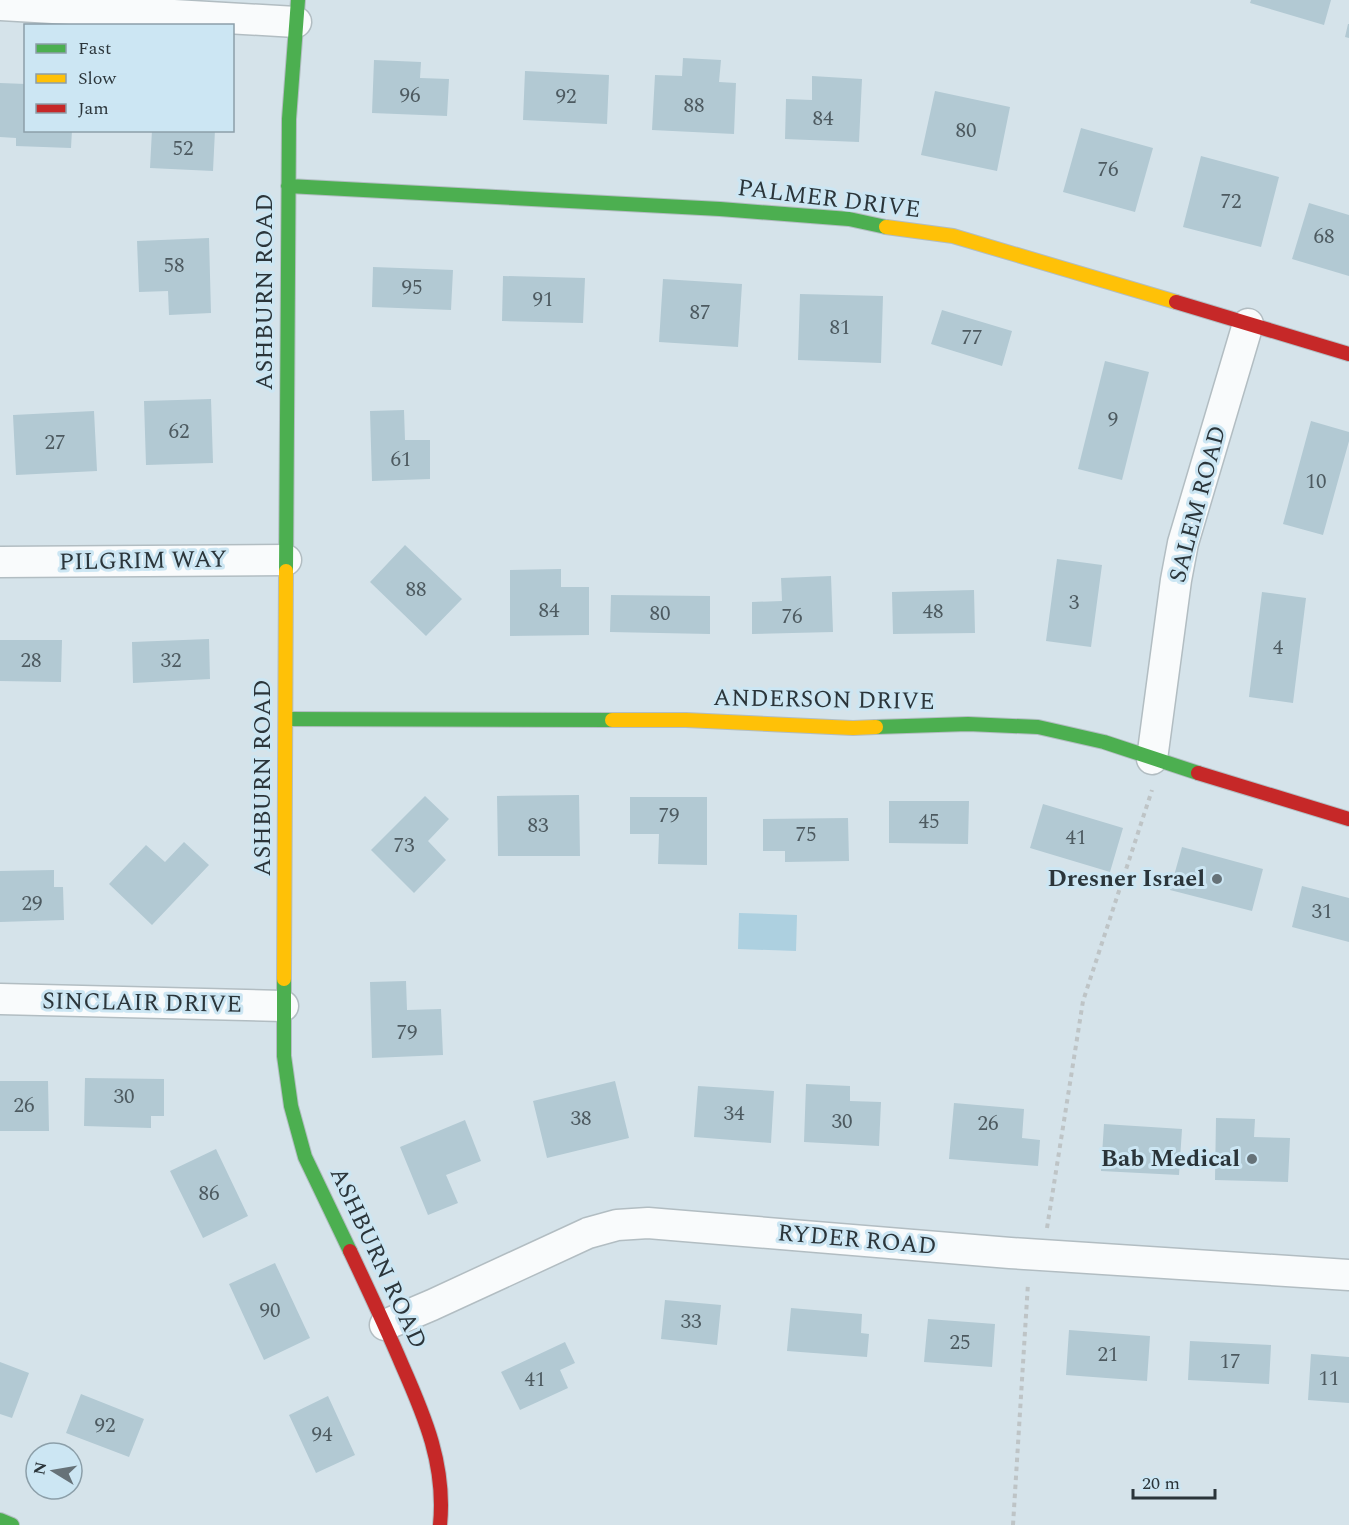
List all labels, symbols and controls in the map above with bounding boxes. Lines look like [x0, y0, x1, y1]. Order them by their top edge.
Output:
legend [24, 24, 234, 132]
text: Fast [78, 35, 111, 62]
text: Slow [78, 65, 117, 92]
house number: 96 [400, 80, 421, 112]
house number: 92 [556, 81, 577, 113]
house number: 88 [684, 90, 705, 122]
text: Jam [78, 95, 109, 122]
house number: 84 [813, 103, 834, 135]
house number: 80 [956, 115, 977, 147]
house number: 52 [173, 133, 194, 165]
house number: 76 [1098, 154, 1119, 186]
street label: PALMER DRIVE [735, 170, 923, 228]
house number: 72 [1221, 186, 1242, 218]
street label: ASHBURN ROAD [247, 193, 283, 391]
house number: 68 [1314, 221, 1335, 253]
house number: 58 [164, 250, 185, 282]
house number: 95 [402, 272, 423, 304]
house number: 91 [533, 284, 554, 316]
house number: 87 [690, 297, 711, 329]
house number: 81 [830, 312, 851, 344]
house number: 77 [962, 322, 983, 354]
house number: 9 [1108, 404, 1118, 436]
house number: 62 [169, 416, 190, 448]
street label: SALEM ROAD [1160, 421, 1236, 587]
house number: 27 [45, 427, 66, 459]
house number: 61 [391, 444, 412, 476]
house number: 10 [1306, 466, 1327, 498]
street label: PILGRIM WAY [58, 542, 228, 580]
house number: 88 [406, 574, 427, 606]
house number: 3 [1069, 587, 1080, 619]
house number: 84 [539, 595, 560, 627]
house number: 48 [923, 596, 944, 628]
house number: 80 [650, 598, 671, 630]
house number: 76 [782, 601, 803, 633]
house number: 4 [1273, 632, 1284, 664]
house number: 28 [21, 645, 42, 677]
house number: 32 [161, 645, 182, 677]
street label: ASHBURN ROAD [245, 679, 281, 877]
street label: ANDERSON DRIVE [713, 680, 935, 720]
house number: 79 [659, 800, 680, 832]
house number: 45 [919, 806, 940, 838]
house number: 83 [528, 810, 549, 842]
house number: 75 [796, 819, 817, 851]
house number: 41 [1066, 822, 1087, 854]
house number: 73 [394, 830, 415, 862]
place label: Dresner Israel [1047, 861, 1205, 897]
marker: Dresner Israel [1210, 872, 1224, 886]
house number: 29 [22, 888, 43, 920]
house number: 31 [1312, 896, 1333, 928]
street label: SINCLAIR DRIVE [42, 983, 242, 1023]
house number: 79 [397, 1017, 418, 1049]
house number: 30 [114, 1081, 135, 1113]
house number: 26 [14, 1090, 35, 1122]
house number: 34 [724, 1098, 745, 1130]
house number: 38 [571, 1103, 592, 1135]
house number: 30 [832, 1106, 853, 1138]
house number: 26 [978, 1108, 999, 1140]
place label: Bab Medical [1101, 1141, 1240, 1177]
marker: Bab Medical [1245, 1152, 1259, 1166]
street label: ASHBURN ROAD [320, 1161, 436, 1355]
house number: 86 [199, 1178, 220, 1210]
street label: RYDER ROAD [776, 1215, 938, 1265]
house number: 90 [260, 1295, 281, 1327]
house number: 33 [681, 1306, 702, 1338]
house number: 25 [950, 1327, 971, 1359]
house number: 21 [1098, 1339, 1119, 1371]
house number: 17 [1220, 1346, 1241, 1378]
house number: 11 [1319, 1363, 1340, 1395]
house number: 41 [525, 1364, 546, 1396]
house number: 92 [95, 1410, 116, 1442]
house number: 94 [312, 1419, 333, 1451]
north arrow [24, 1441, 84, 1501]
text: N [27, 1460, 53, 1477]
scale bar [1133, 1462, 1216, 1500]
text: 20 m [1142, 1470, 1180, 1497]

